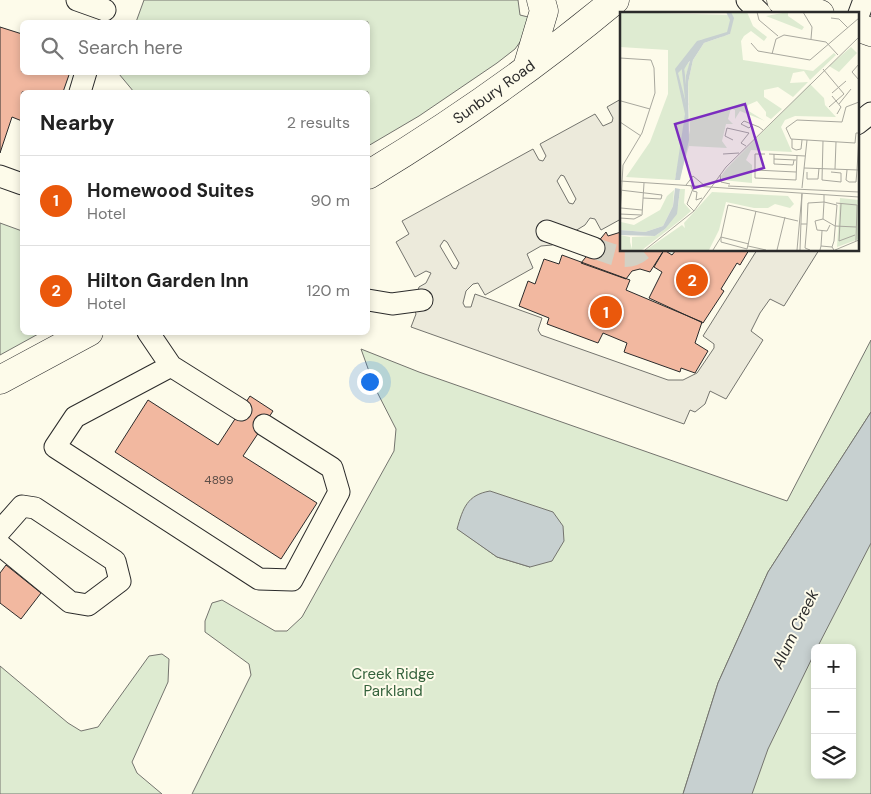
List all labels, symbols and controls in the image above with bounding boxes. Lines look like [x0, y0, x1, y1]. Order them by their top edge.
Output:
inset map [620, 12, 858, 251]
search box [20, 20, 370, 75]
icon: search [38, 34, 66, 62]
text: Search here [78, 35, 183, 60]
street label: Sunbury Road [449, 55, 539, 129]
text: Nearby [40, 109, 114, 137]
text: 2 results [287, 112, 350, 133]
text: Homewood Suites [87, 178, 254, 203]
text: 1 [53, 190, 59, 211]
text: 90 m [310, 190, 350, 211]
text: Hotel [87, 203, 126, 224]
pin: 2 [676, 261, 708, 299]
text: Hilton Garden Inn [87, 268, 249, 293]
text: 2 [51, 280, 61, 301]
text: 120 m [306, 280, 350, 301]
text: Hotel [87, 293, 126, 314]
pin: 1 [590, 293, 622, 331]
your location [357, 369, 383, 395]
house number: 4899 [204, 472, 234, 488]
water label: Alum Creek [766, 585, 824, 673]
map controls [811, 644, 856, 779]
button: + [811, 644, 856, 689]
park label: Creek Ridge Parkland [351, 664, 435, 701]
button: − [811, 689, 856, 734]
button: layers [811, 734, 856, 779]

